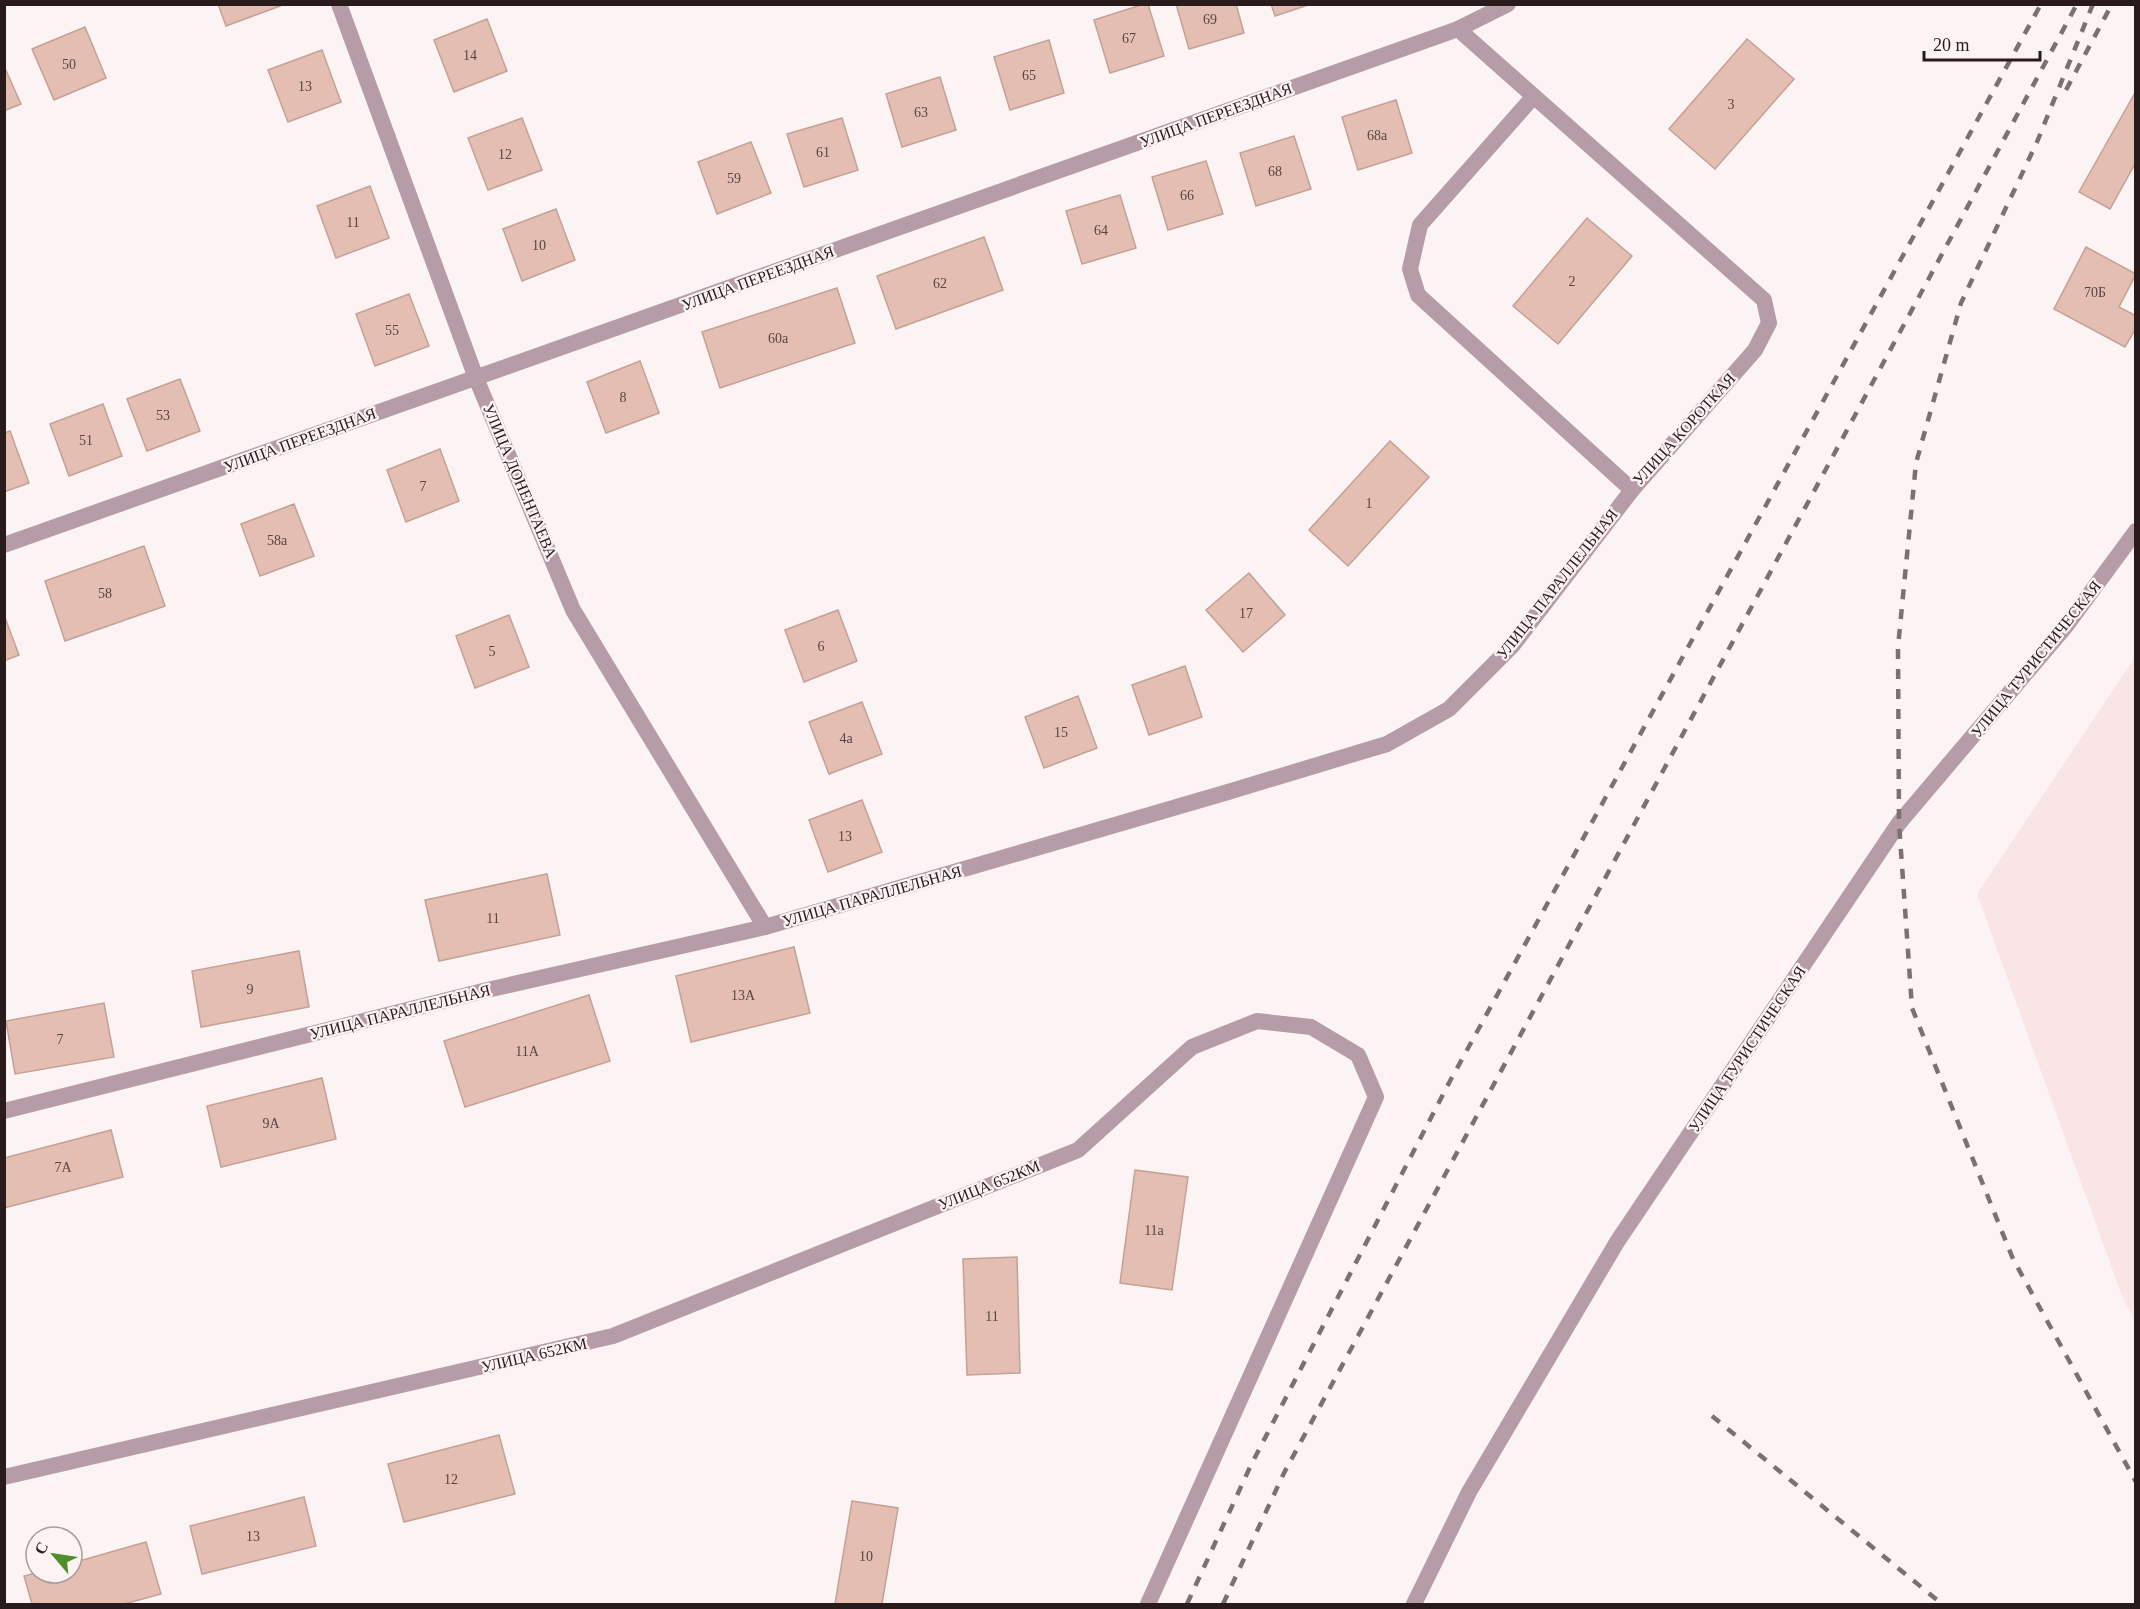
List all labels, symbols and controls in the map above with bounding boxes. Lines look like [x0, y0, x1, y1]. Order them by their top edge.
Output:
house number: 69 [1203, 12, 1217, 27]
scale bar [1924, 24, 2040, 62]
house number: 67 [1122, 31, 1136, 46]
text: 20 m [1933, 35, 1970, 55]
house number: 14 [463, 48, 477, 63]
house number: 50 [62, 57, 76, 72]
house number: 65 [1022, 68, 1036, 83]
house number: 13 [298, 79, 312, 94]
street label: УЛИЦА ПЕРЕЕЗДНАЯ [1138, 79, 1295, 151]
house number: 3 [1728, 97, 1735, 112]
house number: 63 [914, 105, 928, 120]
house number: 68а [1367, 128, 1388, 143]
house number: 61 [816, 145, 830, 160]
house number: 12 [498, 147, 512, 162]
house number: 68 [1268, 164, 1282, 179]
house number: 59 [727, 171, 741, 186]
house number: 66 [1180, 188, 1194, 203]
house number: 11 [346, 215, 360, 230]
house number: 64 [1094, 223, 1108, 238]
house number: 10 [532, 238, 546, 253]
street label: УЛИЦА ПЕРЕЕЗДНАЯ [680, 242, 837, 314]
house number: 2 [1569, 274, 1576, 289]
house number: 62 [933, 276, 947, 291]
house number: 70Б [2084, 285, 2106, 300]
house number: 55 [385, 323, 399, 338]
house number: 60а [768, 331, 789, 346]
street label: УЛИЦА КОРОТКАЯ [1629, 369, 1740, 489]
house number: 8 [620, 390, 627, 405]
street label: УЛИЦА ДОНЕНТАЕВА [479, 401, 560, 561]
street label: УЛИЦА ПЕРЕЕЗДНАЯ [222, 404, 379, 476]
house number: 53 [156, 408, 170, 423]
house number: 51 [79, 433, 93, 448]
house number: 7 [420, 479, 427, 494]
house number: 1 [1366, 496, 1373, 511]
street label: УЛИЦА ПАРАЛЛЕЛЬНАЯ [1493, 505, 1622, 663]
house number: 58а [267, 533, 288, 548]
street label: УЛИЦА ТУРИСТИЧЕСКАЯ [1968, 577, 2105, 741]
house number: 58 [98, 586, 112, 601]
house number: 17 [1239, 606, 1253, 621]
house number: 6 [818, 639, 825, 654]
house number: 5 [489, 644, 496, 659]
house number: 15 [1054, 725, 1068, 740]
house number: 4а [839, 731, 853, 746]
house number: 13 [838, 829, 852, 844]
street label: УЛИЦА ПАРАЛЛЕЛЬНАЯ [780, 862, 964, 931]
house number: 11 [486, 911, 500, 926]
street label: УЛИЦА ТУРИСТИЧЕСКАЯ [1685, 963, 1810, 1136]
street label: УЛИЦА ПАРАЛЛЕЛЬНАЯ [308, 981, 493, 1044]
house number: 9 [247, 982, 254, 997]
house number: 13А [731, 988, 756, 1003]
house number: 7 [57, 1032, 64, 1047]
house number: 11А [515, 1044, 540, 1059]
house number: 9А [262, 1116, 280, 1131]
street label: УЛИЦА 652КМ [936, 1157, 1043, 1214]
house number: 7А [54, 1160, 72, 1175]
house number: 11а [1144, 1223, 1165, 1238]
house number: 11 [985, 1309, 999, 1324]
street label: УЛИЦА 652КМ [480, 1335, 589, 1376]
house number: 12 [444, 1472, 458, 1487]
north arrow [24, 1525, 84, 1585]
house number: 13 [246, 1529, 260, 1544]
text: С [31, 1539, 52, 1557]
house number: 10 [859, 1549, 873, 1564]

